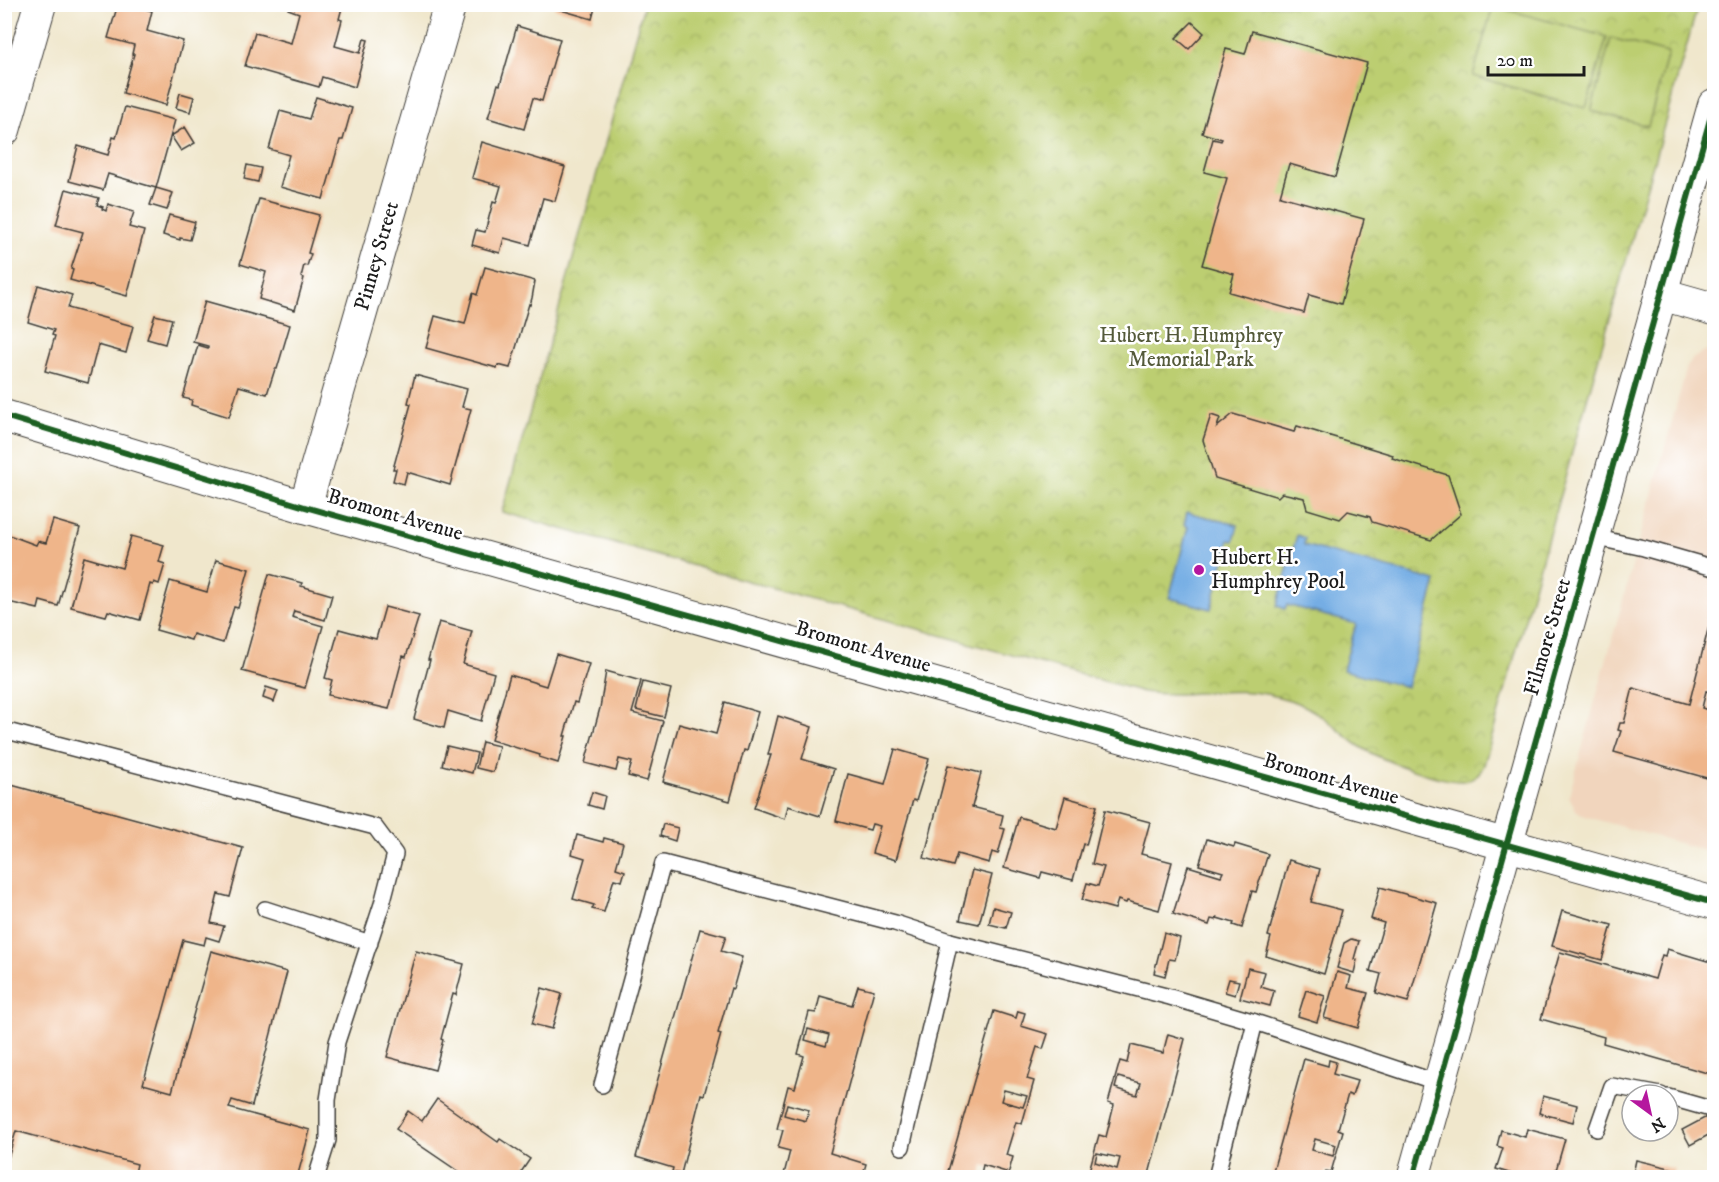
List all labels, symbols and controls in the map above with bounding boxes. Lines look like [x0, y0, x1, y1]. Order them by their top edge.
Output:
scale bar [1488, 39, 1584, 77]
text: 20 m [1497, 50, 1533, 72]
street label: Pinney Street [349, 198, 405, 314]
park label: Hubert H. Humphrey Memorial Park [1099, 323, 1284, 373]
street label: Bromont Avenue [324, 483, 466, 547]
place label: Hubert H. Humphrey Pool [1211, 545, 1346, 595]
marker: Hubert H. Humphrey Pool [1192, 563, 1206, 577]
street label: Filmore Street [1519, 575, 1577, 699]
street label: Bromont Avenue [792, 615, 934, 679]
street label: Bromont Avenue [1260, 747, 1402, 811]
north arrow [1620, 1083, 1680, 1143]
text: N [1647, 1113, 1669, 1137]

